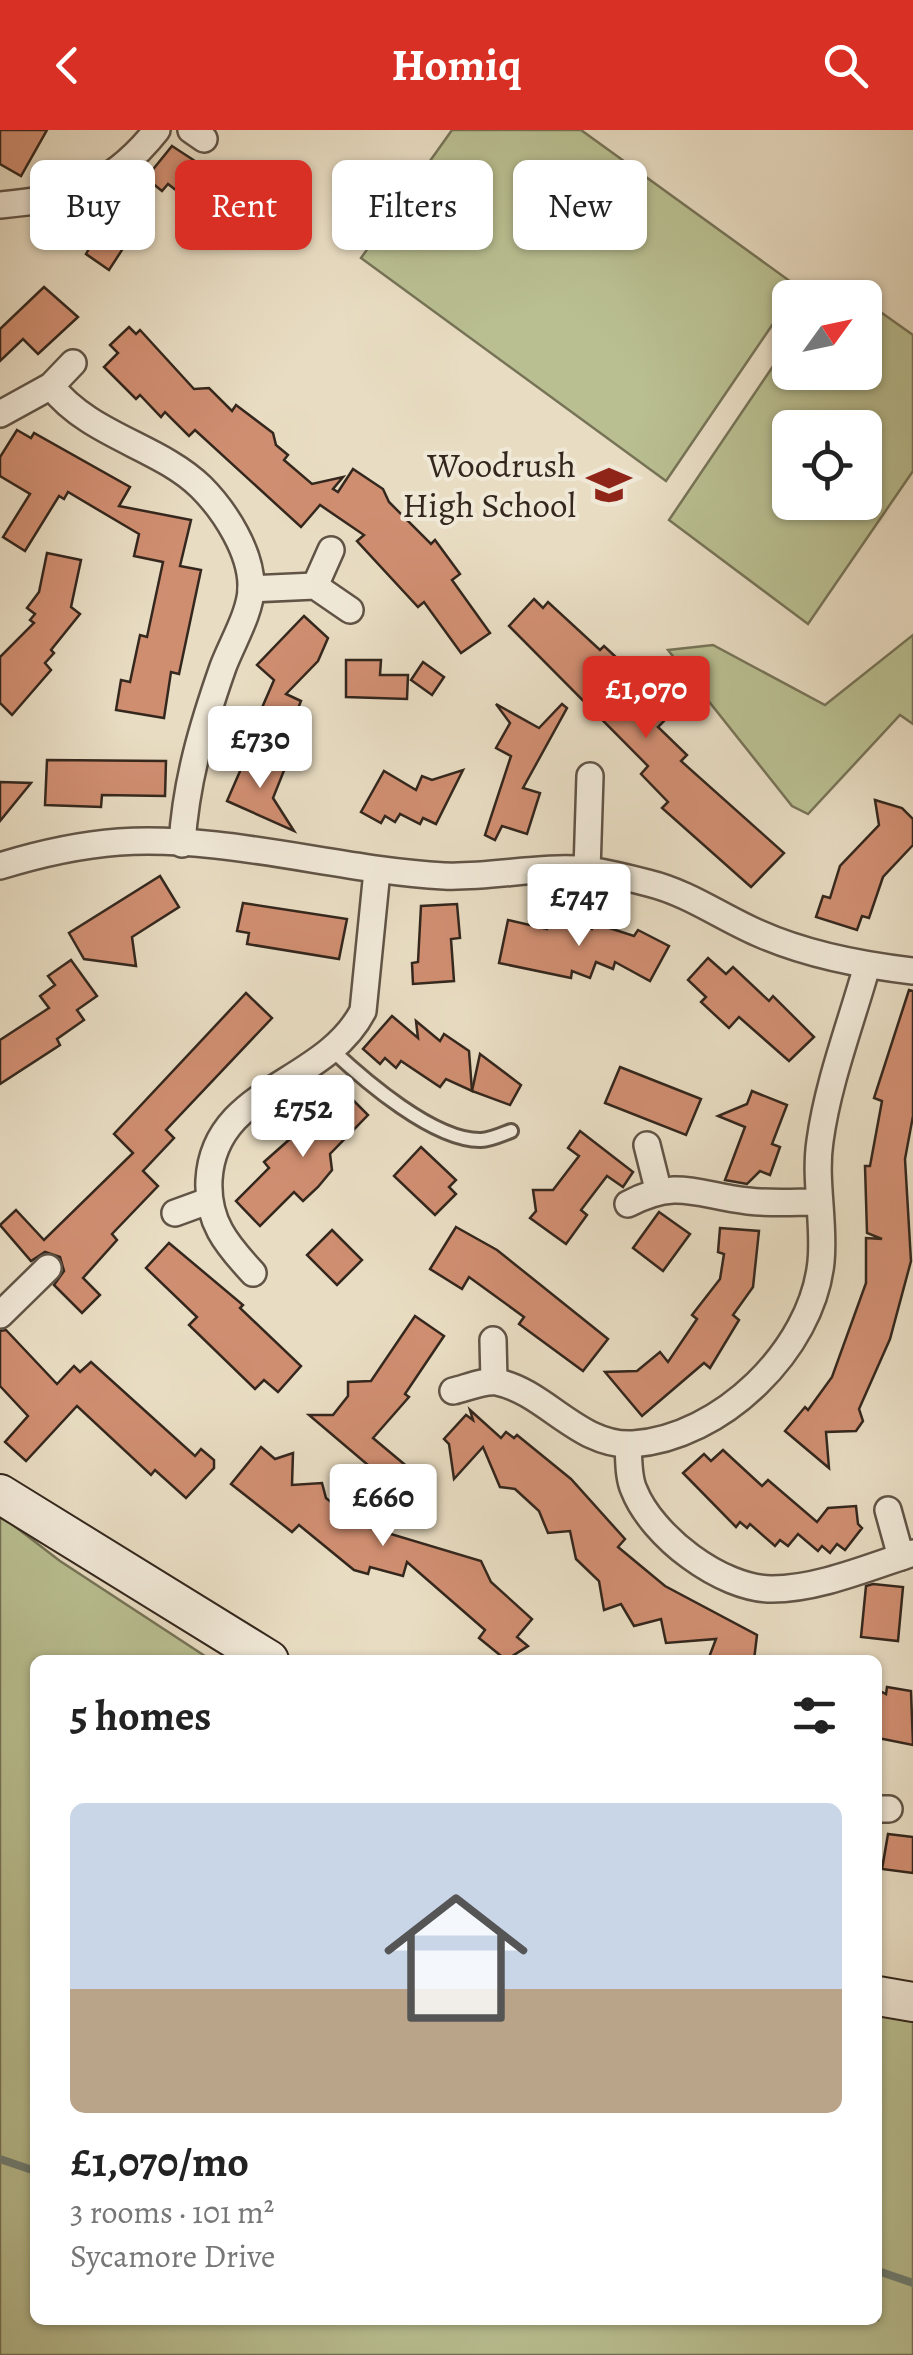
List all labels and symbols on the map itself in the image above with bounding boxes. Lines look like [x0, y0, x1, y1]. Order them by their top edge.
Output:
north arrow [772, 280, 882, 390]
place label: Woodrush High School [402, 441, 576, 529]
school or university icon: Woodrush High School [585, 461, 633, 509]
pin: £1,070 [565, 656, 727, 741]
pin: £730 [201, 706, 319, 791]
pin: £747 [520, 864, 638, 949]
pin: £752 [244, 1075, 362, 1160]
pin: £660 [324, 1464, 442, 1549]

